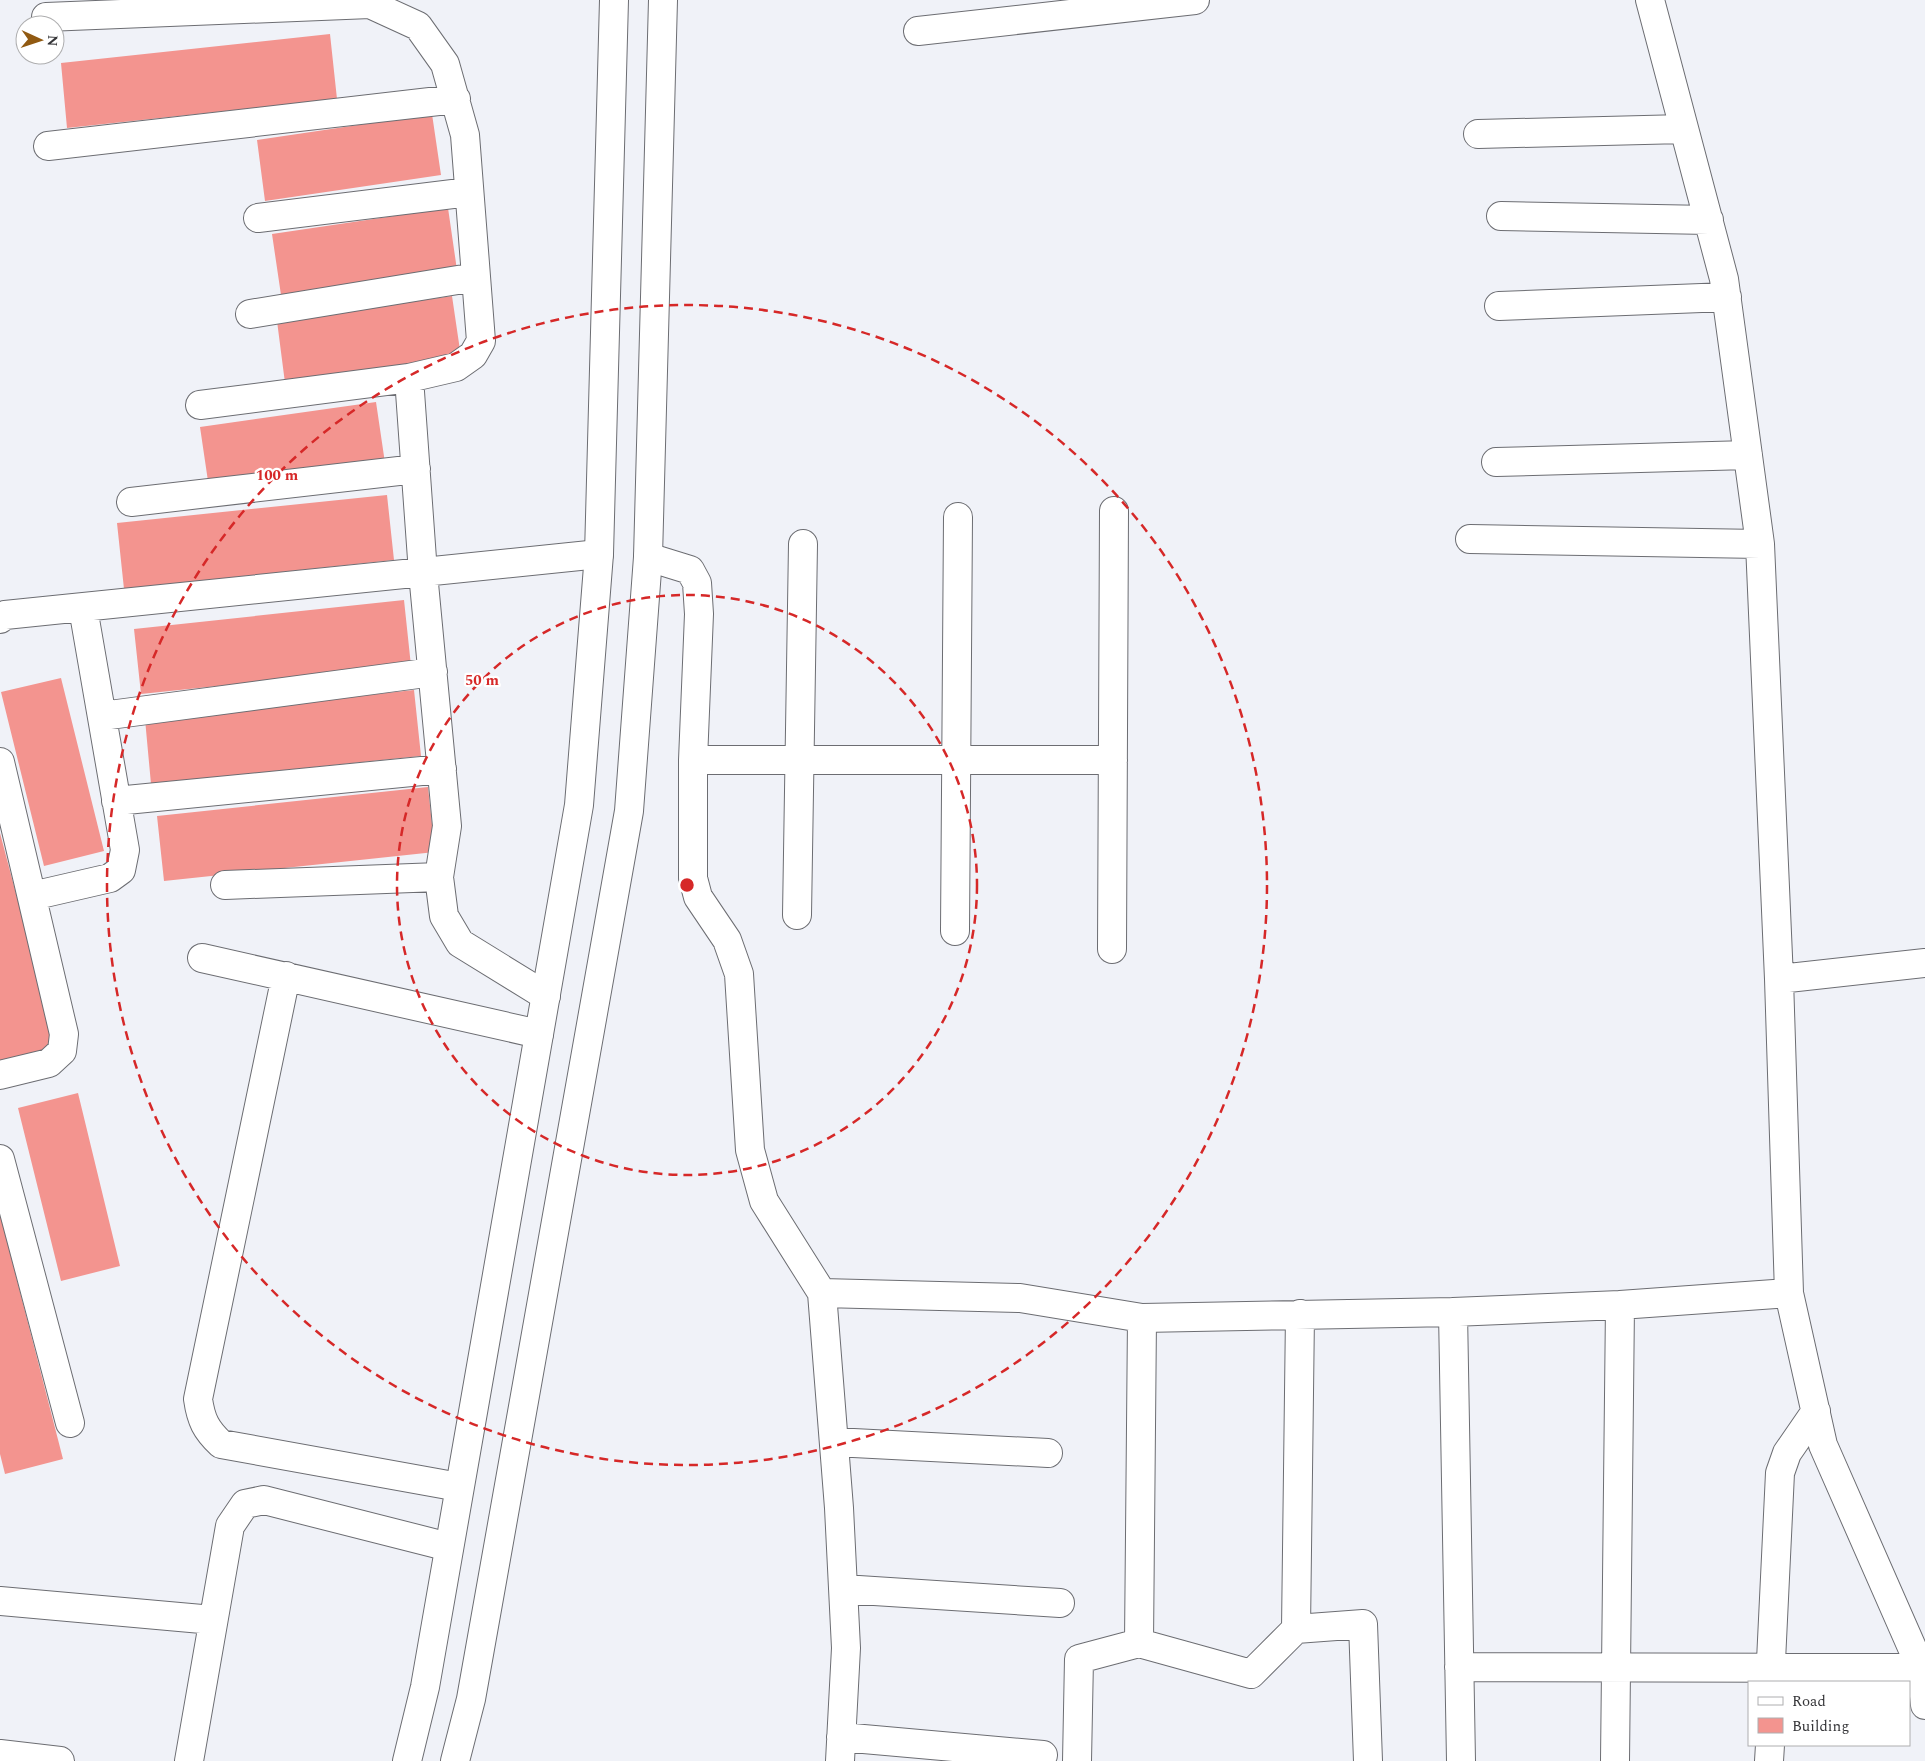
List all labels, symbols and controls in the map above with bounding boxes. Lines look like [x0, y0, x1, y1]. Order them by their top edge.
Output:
north arrow [15, 15, 65, 65]
text: N [42, 34, 63, 47]
text: 100 m [256, 464, 299, 487]
text: 50 m [465, 669, 500, 692]
centre of rings [678, 876, 696, 894]
legend [1748, 1681, 1910, 1746]
text: Road [1792, 1690, 1826, 1713]
text: Building [1792, 1715, 1849, 1738]

